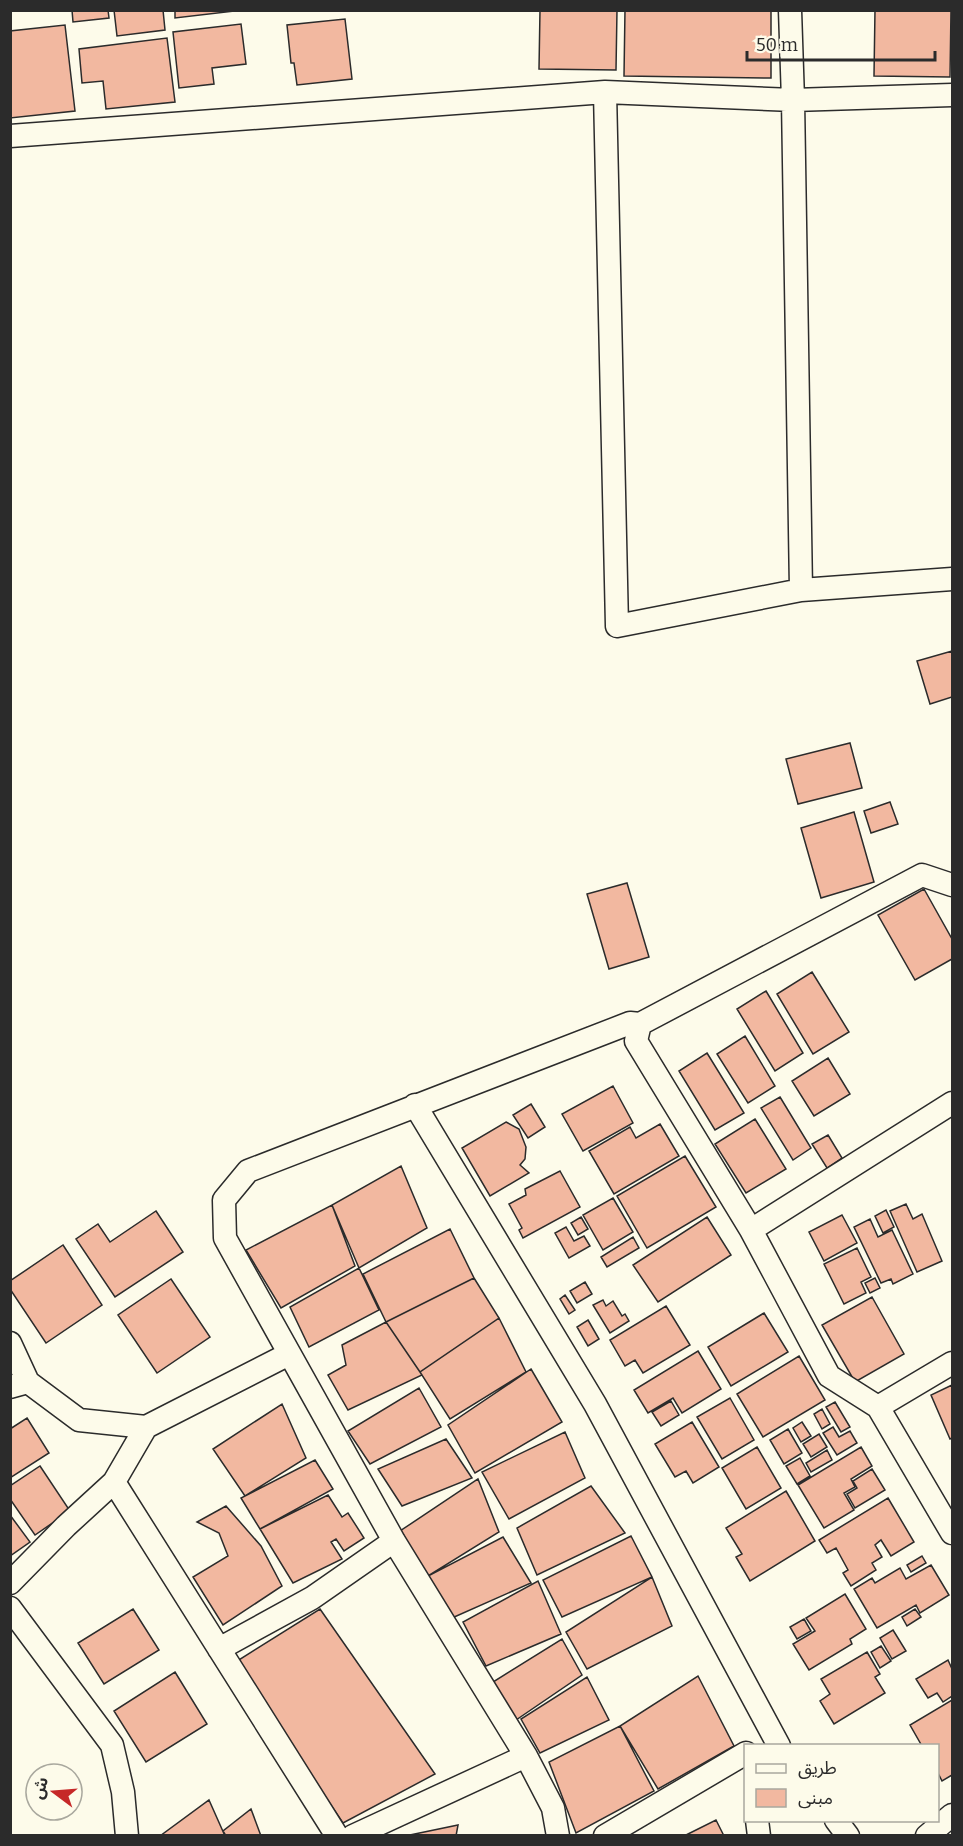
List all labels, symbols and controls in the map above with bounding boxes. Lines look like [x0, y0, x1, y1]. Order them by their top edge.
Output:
scale bar [747, 24, 934, 62]
text: 50 m [756, 34, 798, 56]
legend [744, 1744, 939, 1822]
text: طريق [798, 1757, 837, 1779]
north arrow [24, 1762, 84, 1822]
text: ش [28, 1775, 52, 1801]
text: مبنى [798, 1787, 833, 1809]

